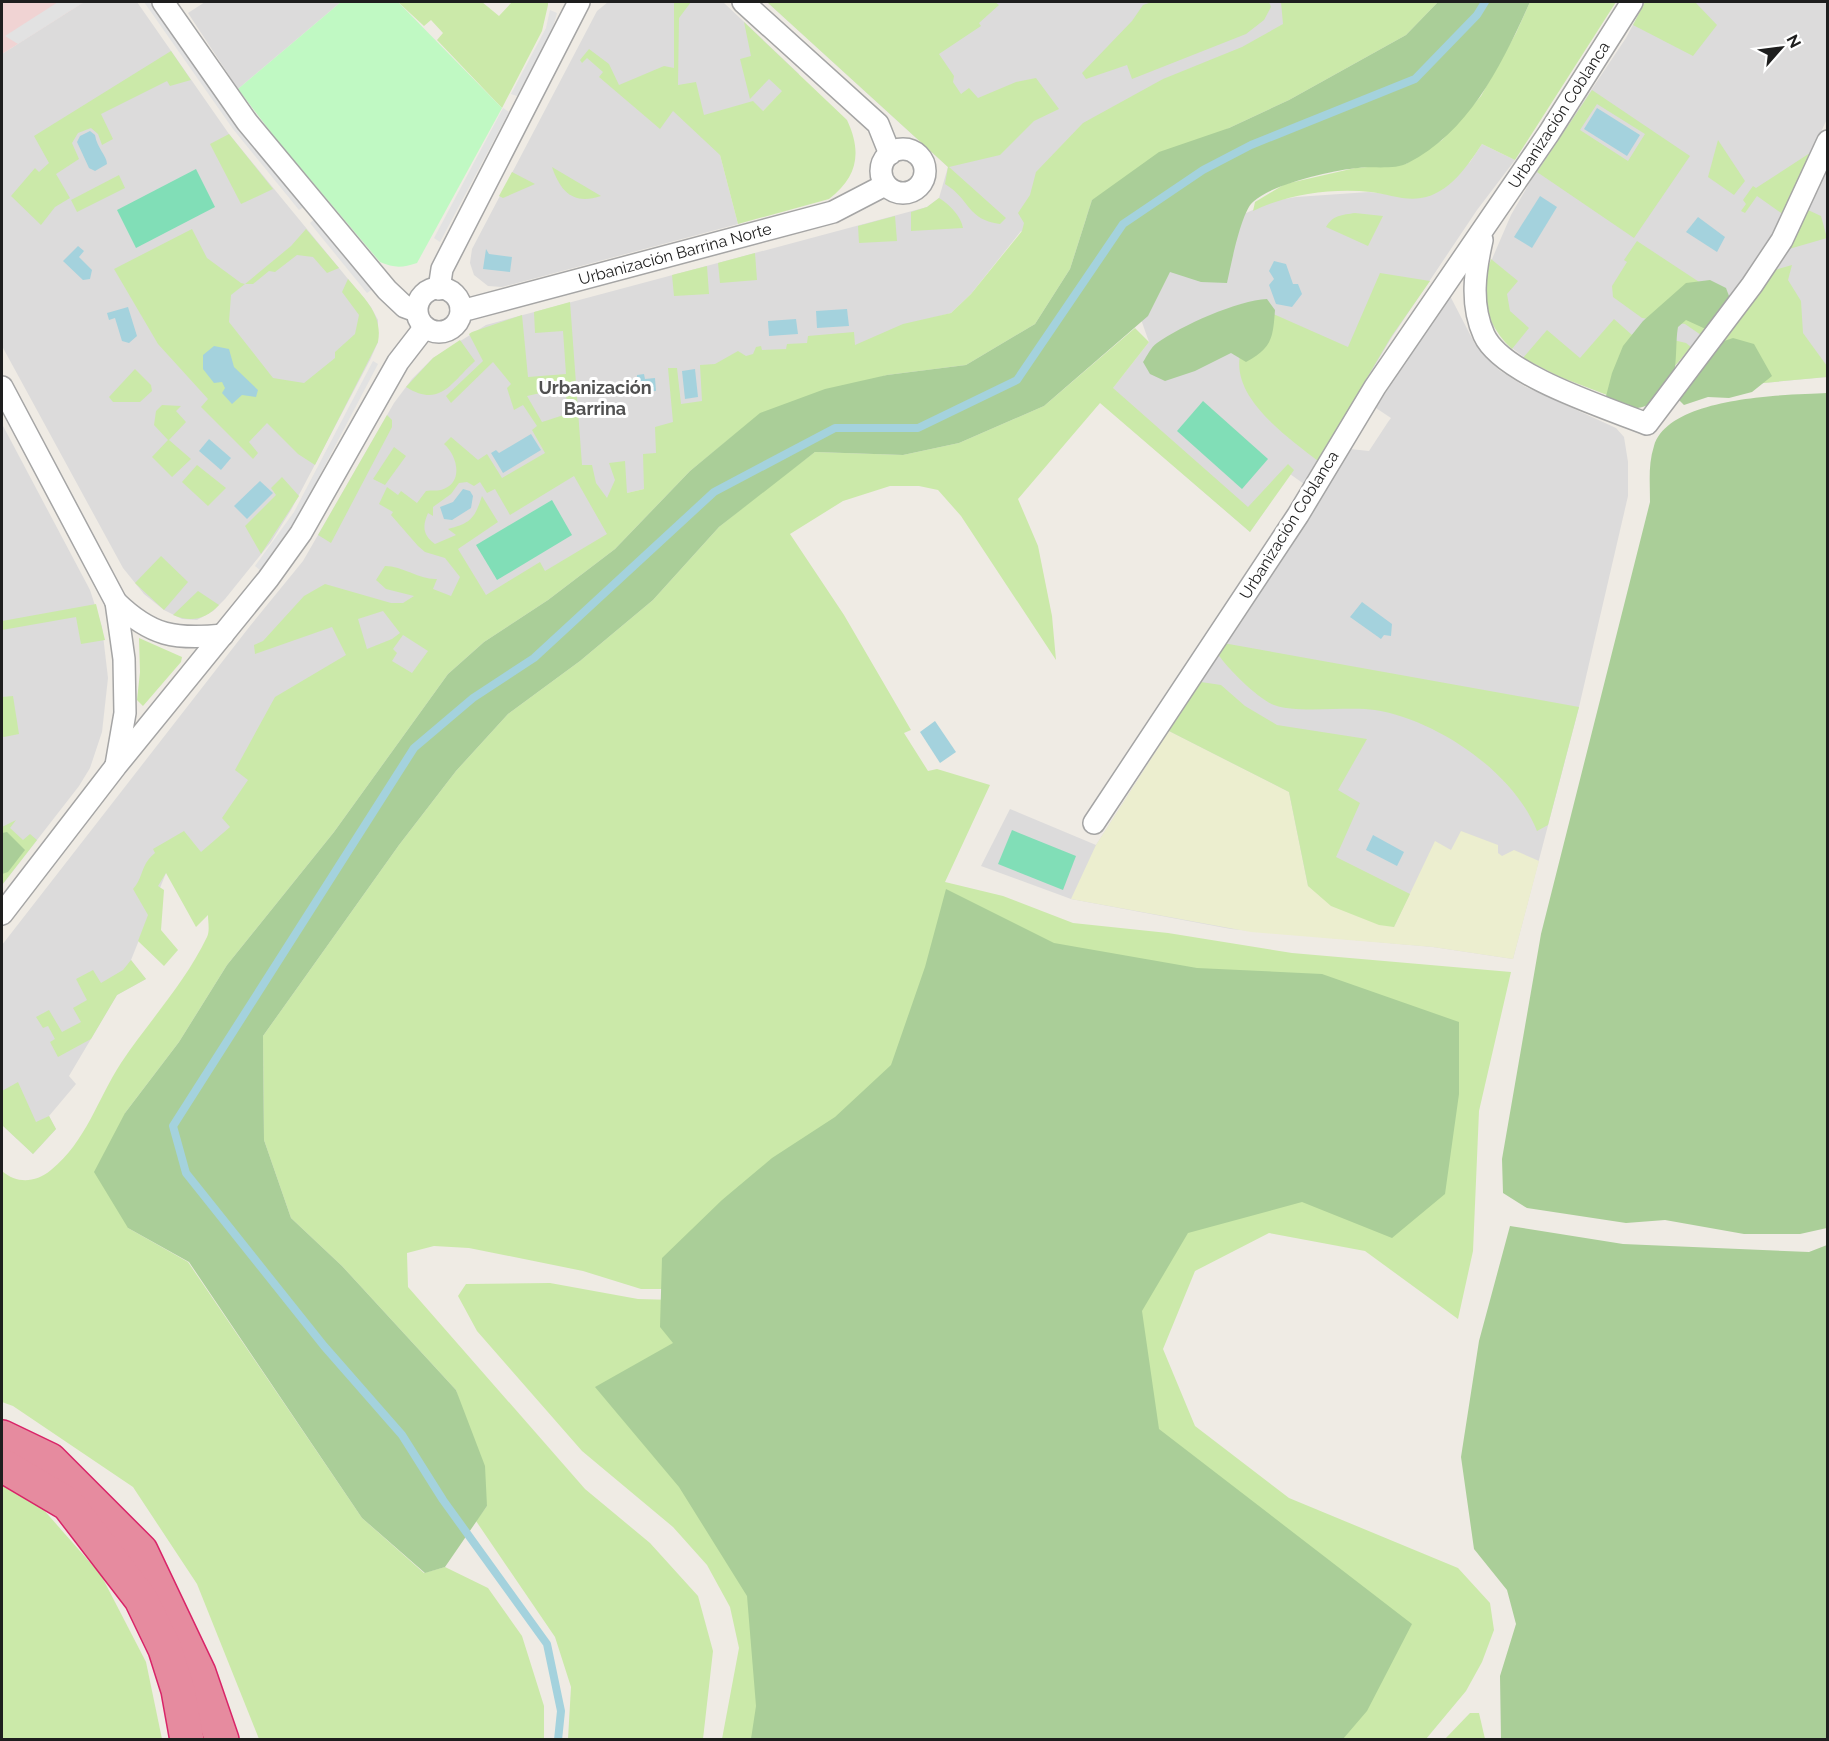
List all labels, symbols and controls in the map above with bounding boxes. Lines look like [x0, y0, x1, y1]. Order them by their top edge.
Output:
north arrow [1751, 18, 1811, 78]
text: N [1783, 31, 1805, 51]
street label: Urbanización Coblanca [1504, 38, 1614, 192]
street label: Urbanización Barrina Norte [576, 219, 774, 289]
district label: Urbanización Barrina [538, 377, 652, 419]
street label: Urbanización Coblanca [1236, 447, 1342, 603]

